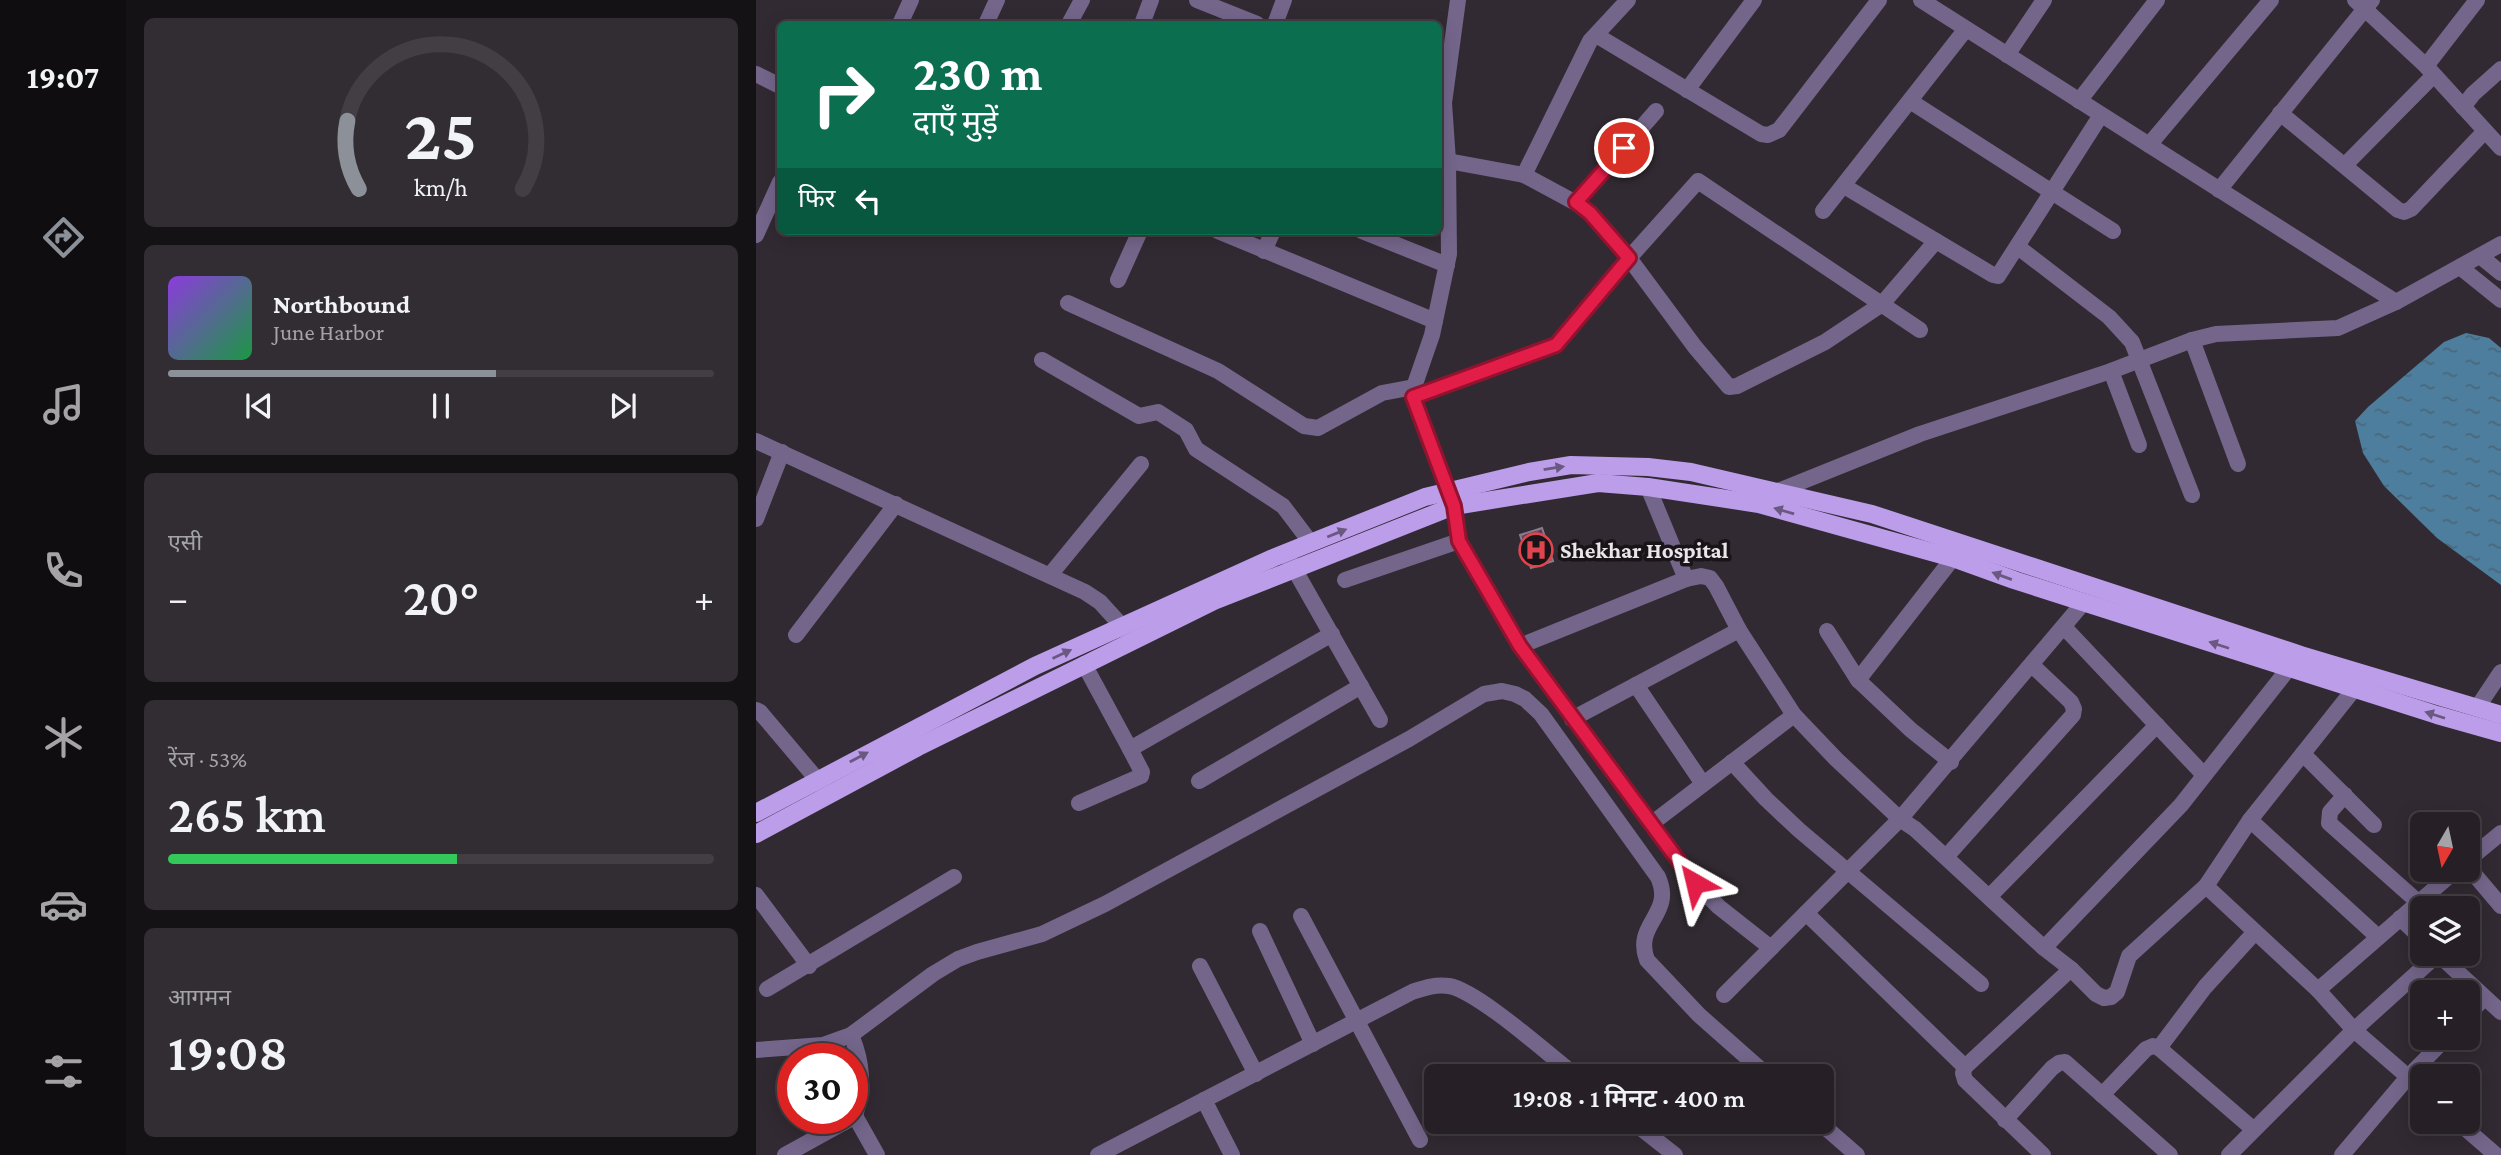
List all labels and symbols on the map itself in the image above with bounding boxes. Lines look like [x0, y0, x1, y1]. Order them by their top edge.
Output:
pin [1594, 118, 1654, 178]
one-way arrow [1544, 462, 1566, 473]
one-way arrow [1773, 505, 1795, 516]
one-way arrow [1327, 527, 1348, 538]
hospital icon: Shekhar Hospital [1517, 531, 1555, 569]
place label: Shekhar Hospital [1560, 537, 1729, 563]
one-way arrow [1992, 570, 2013, 581]
one-way arrow [2208, 639, 2229, 650]
one-way arrow [1052, 648, 1072, 660]
one-way arrow [2425, 709, 2446, 719]
one-way arrow [849, 752, 869, 763]
north arrow [2410, 812, 2480, 882]
position arrow [1658, 846, 1732, 920]
speed limit sign: 30 [777, 1043, 868, 1134]

